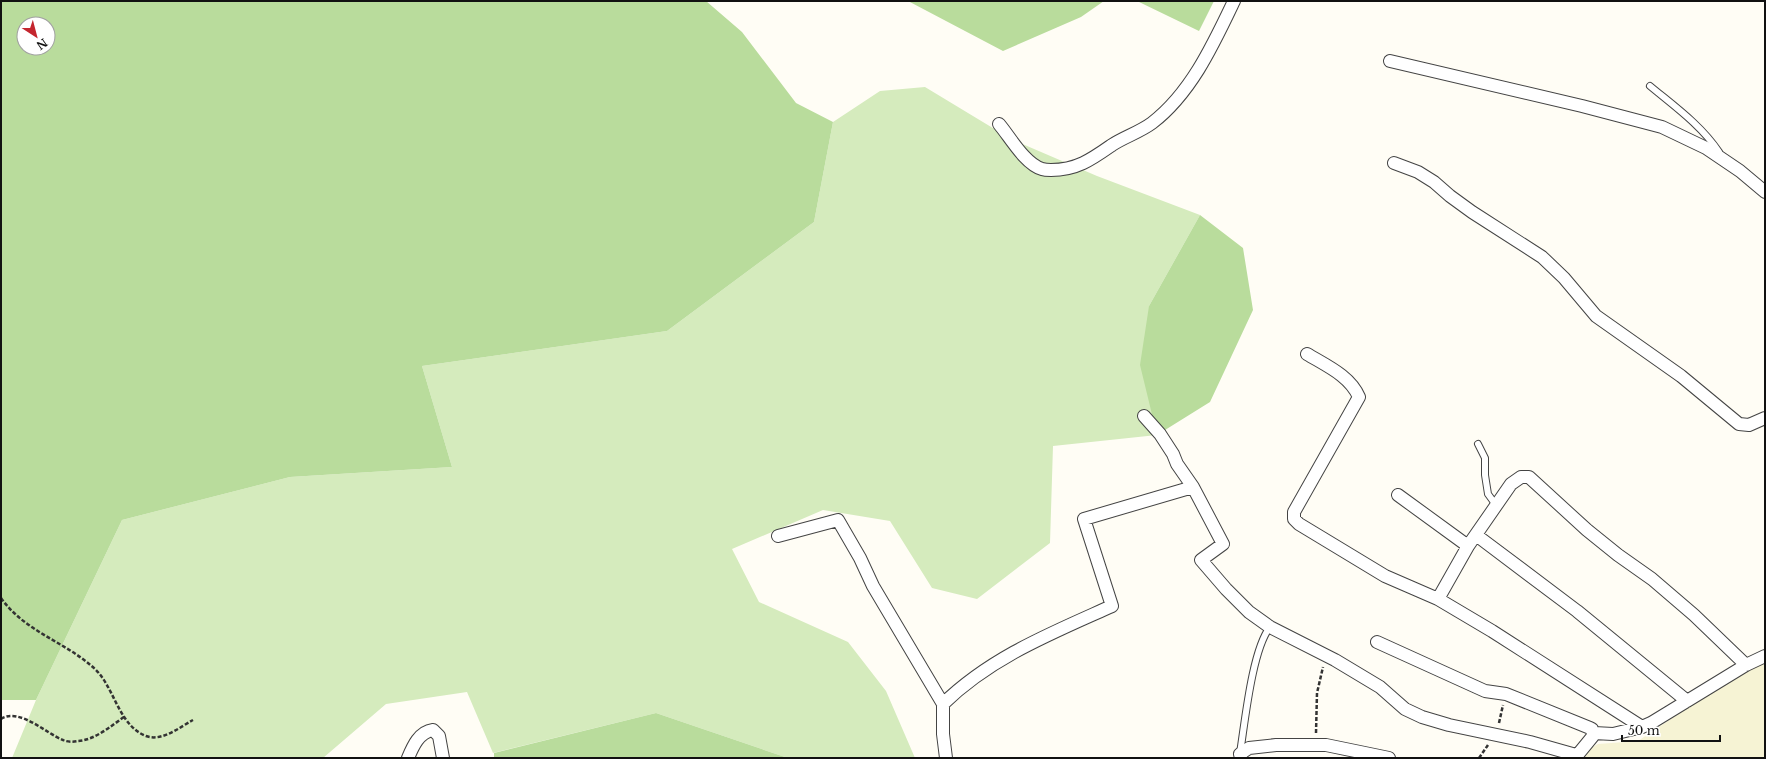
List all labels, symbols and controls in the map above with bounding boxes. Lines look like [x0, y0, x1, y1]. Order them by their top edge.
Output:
north arrow [16, 16, 56, 56]
text: N [33, 35, 50, 53]
scale bar [1622, 717, 1720, 743]
text: 50 m [1628, 723, 1660, 738]

